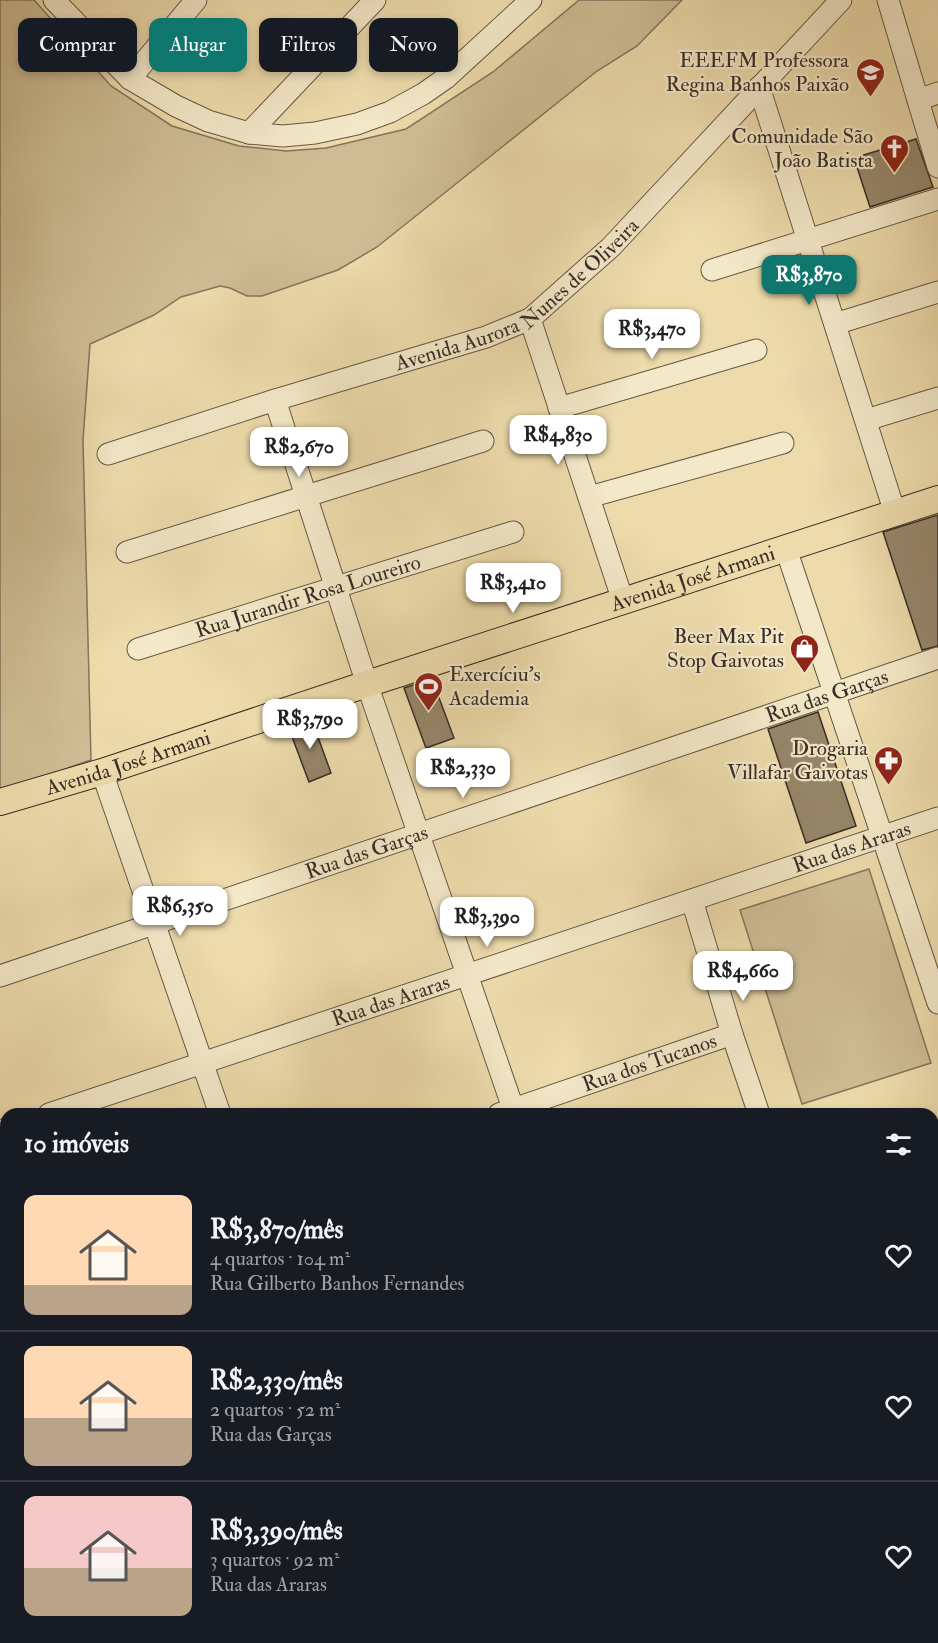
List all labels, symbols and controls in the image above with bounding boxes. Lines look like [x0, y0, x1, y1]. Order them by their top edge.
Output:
chip: Comprar [18, 18, 137, 72]
chip: Alugar [149, 18, 247, 72]
chip: Filtros [259, 18, 357, 72]
chip: Novo [369, 18, 458, 72]
place label: EEEFM Professora Regina Banhos Paixão [666, 47, 849, 98]
school or university icon: EEEFM Professora Regina Banhos Paixão [854, 56, 886, 98]
place label: Comunidade São João Batista [731, 123, 873, 174]
church icon: Comunidade São João Batista [878, 132, 910, 174]
street label: Avenida Aurora Nunes de Oliveira [391, 212, 645, 378]
pin: R$3,870 [754, 255, 864, 306]
text: R$3,870 [776, 262, 842, 287]
pin: R$3,470 [597, 309, 707, 360]
text: R$3,470 [618, 316, 686, 341]
pin: R$4,830 [503, 415, 613, 466]
text: R$4,830 [524, 422, 592, 447]
pin: R$2,670 [244, 427, 354, 478]
text: R$2,670 [264, 434, 334, 459]
street label: Avenida José Armani [606, 540, 779, 618]
street label: Rua Jurandir Rosa Loureiro [192, 549, 424, 644]
pin: R$3,410 [458, 563, 568, 614]
text: R$3,410 [480, 570, 546, 595]
place label: Beer Max Pit Stop Gaivotas [667, 623, 784, 674]
shop icon: Beer Max Pit Stop Gaivotas [789, 632, 821, 674]
place label: Exercíciu's Academia [448, 661, 541, 712]
street label: Rua das Garças [762, 663, 892, 729]
sports icon: Exercíciu's Academia [412, 670, 444, 712]
pin: R$3,790 [255, 699, 365, 750]
text: R$3,790 [277, 706, 343, 731]
street label: Avenida José Armani [42, 724, 214, 802]
place label: Drogaria Villafar Gaivotas [727, 735, 868, 786]
pharmacy icon: Drogaria Villafar Gaivotas [873, 744, 905, 786]
pin: R$2,330 [408, 748, 518, 799]
text: R$2,330 [430, 755, 496, 780]
street label: Rua das Araras [789, 815, 914, 879]
street label: Rua das Garças [302, 819, 431, 886]
pin: R$6,350 [125, 886, 235, 937]
text: R$6,350 [146, 893, 214, 918]
pin: R$3,390 [432, 897, 542, 948]
text: R$3,390 [454, 904, 520, 929]
pin: R$4,660 [688, 951, 798, 1002]
text: R$4,660 [707, 958, 779, 983]
street label: Rua das Araras [328, 969, 453, 1033]
street label: Rua dos Tucanos [579, 1027, 720, 1098]
text: 10 imóveis [24, 1128, 129, 1160]
icon: filters [882, 1128, 915, 1161]
text: R$3,870/mês [210, 1214, 344, 1246]
icon: home [72, 1219, 144, 1291]
icon: heart [882, 1239, 915, 1272]
text: 4 quartos · 104 m² [210, 1246, 350, 1271]
text: Rua Gilberto Banhos Fernandes [210, 1271, 464, 1296]
text: R$2,330/mês [210, 1365, 343, 1397]
icon: home [72, 1370, 144, 1442]
icon: heart [882, 1390, 915, 1423]
text: 2 quartos · 52 m² [210, 1397, 340, 1422]
text: Rua das Garças [210, 1422, 332, 1447]
text: R$3,390/mês [210, 1515, 343, 1547]
icon: home [72, 1520, 144, 1592]
icon: heart [882, 1540, 915, 1573]
text: 3 quartos · 92 m² [210, 1547, 339, 1572]
text: Rua das Araras [210, 1572, 327, 1597]

